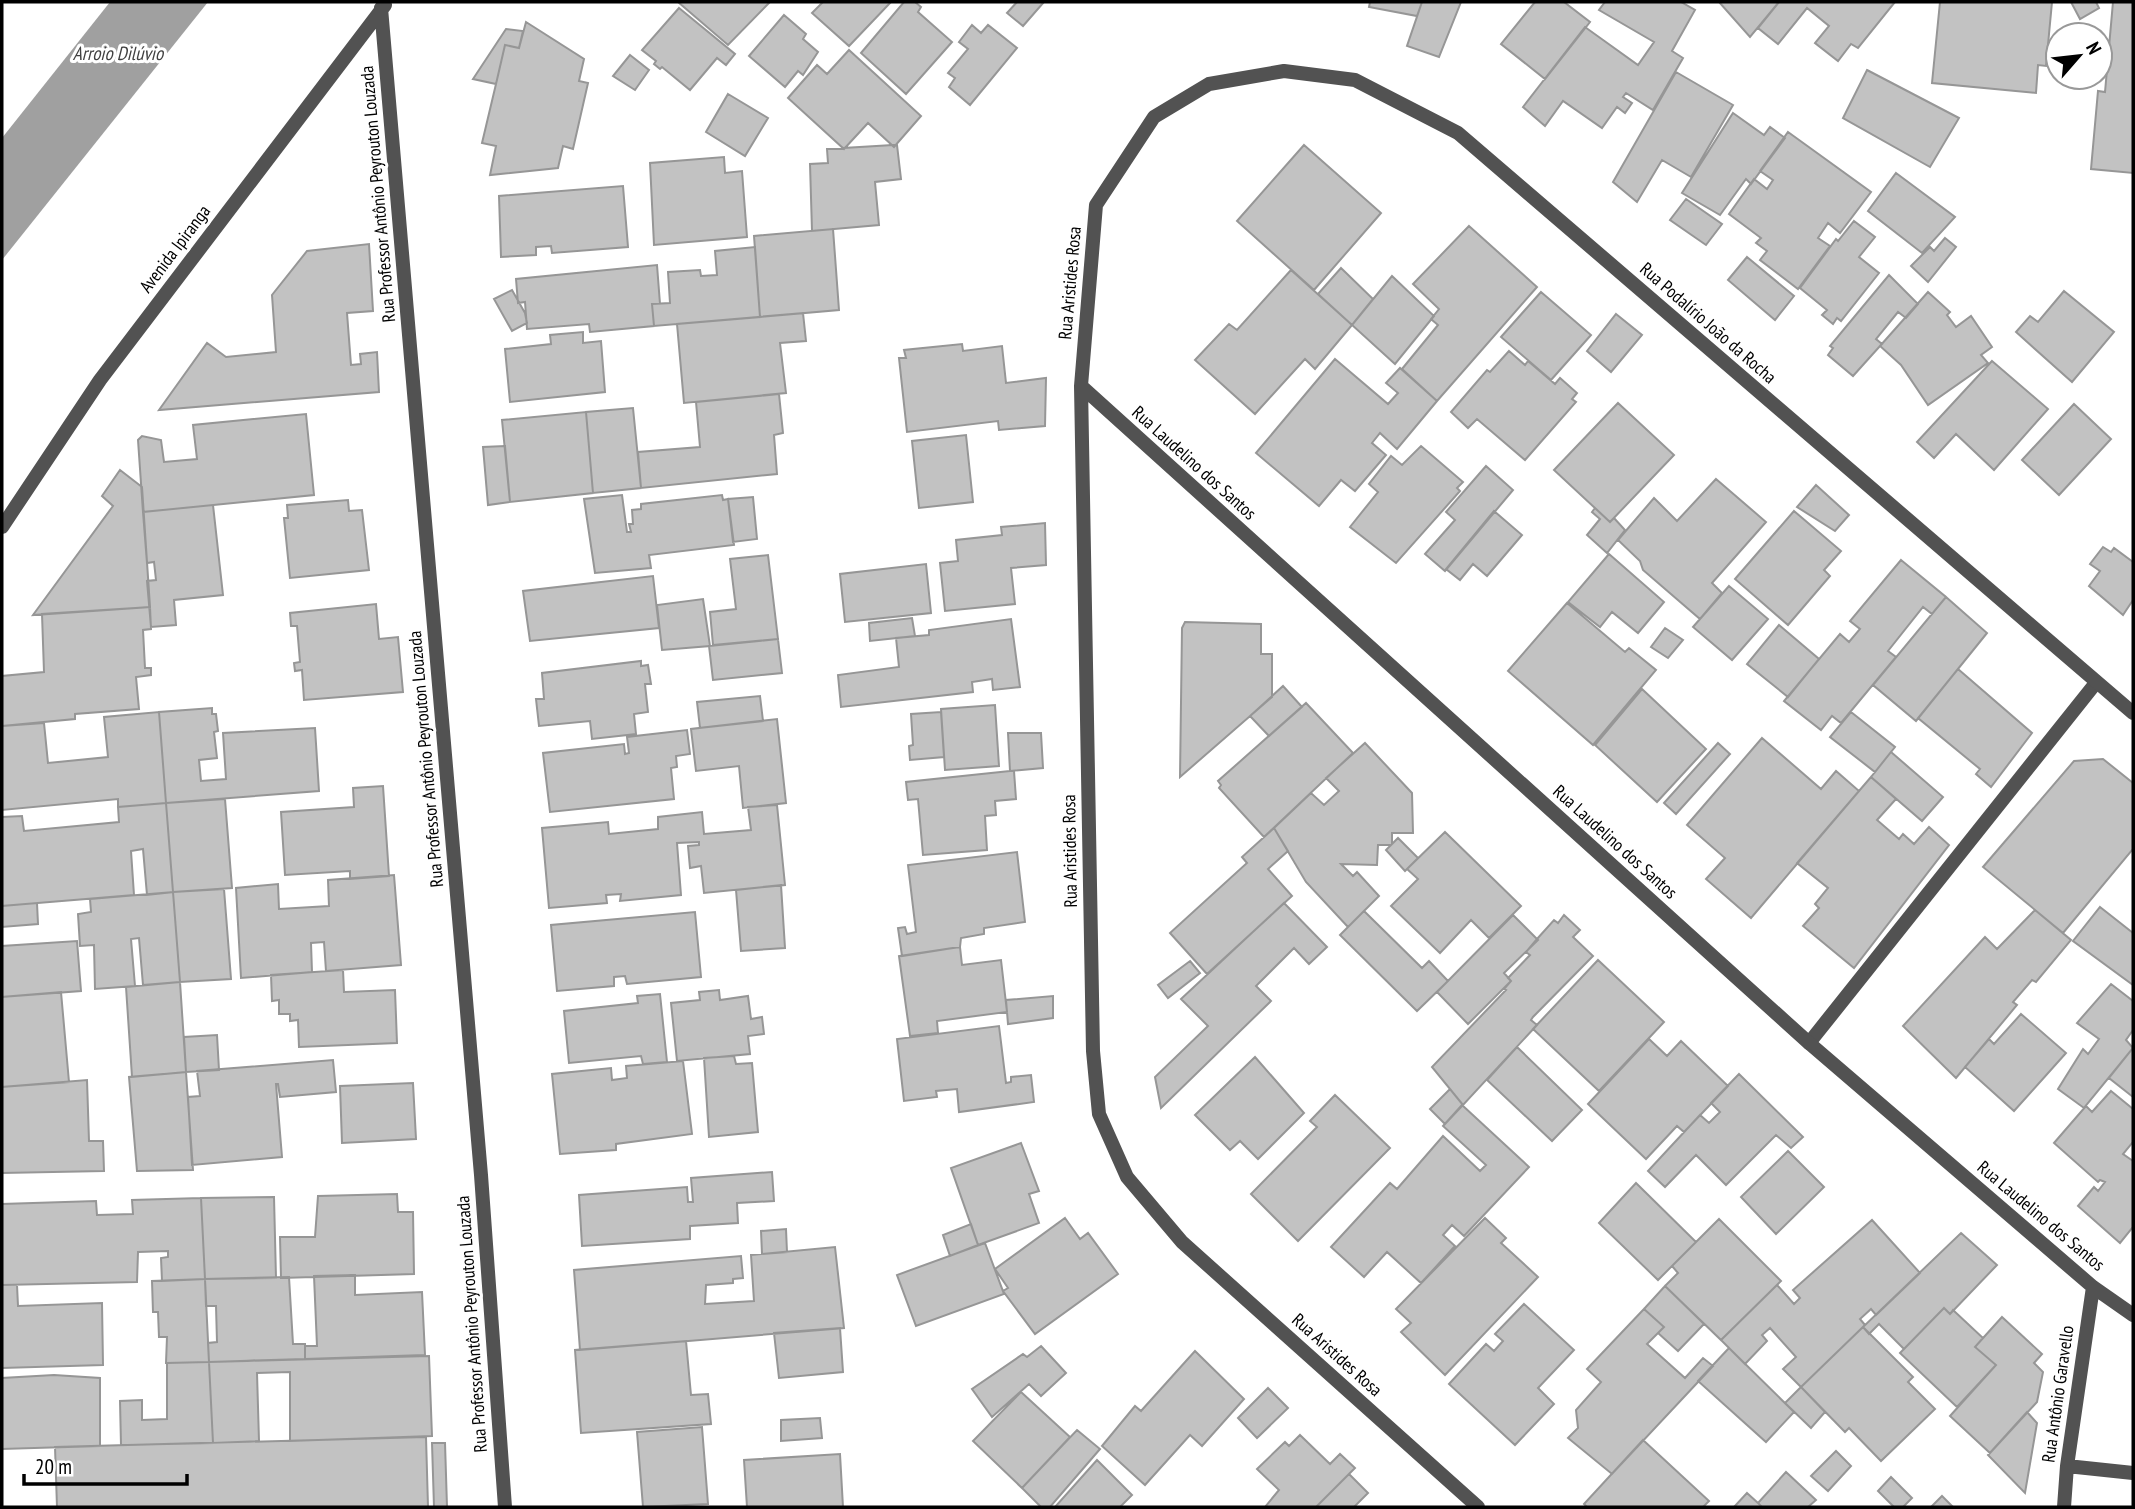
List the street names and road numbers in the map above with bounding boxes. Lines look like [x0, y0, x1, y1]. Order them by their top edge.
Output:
street label: Rua Professor Antônio Peyrouton Louzada [355, 65, 400, 323]
street label: Avenida Ipiranga [134, 200, 215, 297]
street label: Rua Aristides Rosa [1053, 225, 1086, 340]
street label: Rua Podalírio João da Rocha [1635, 257, 1781, 388]
street label: Rua Laudelino dos Santos [1127, 401, 1261, 525]
street label: Rua Professor Antônio Peyrouton Louzada [403, 630, 448, 888]
street label: Rua Laudelino dos Santos [1548, 780, 1682, 904]
street label: Rua Aristides Rosa [1057, 794, 1082, 908]
street label: Rua Laudelino dos Santos [1973, 1156, 2110, 1276]
street label: Rua Professor Antônio Peyrouton Louzada [451, 1195, 492, 1453]
street label: Rua Aristides Rosa [1288, 1308, 1387, 1401]
street label: Rua Antônio Garavello [2037, 1324, 2079, 1464]

